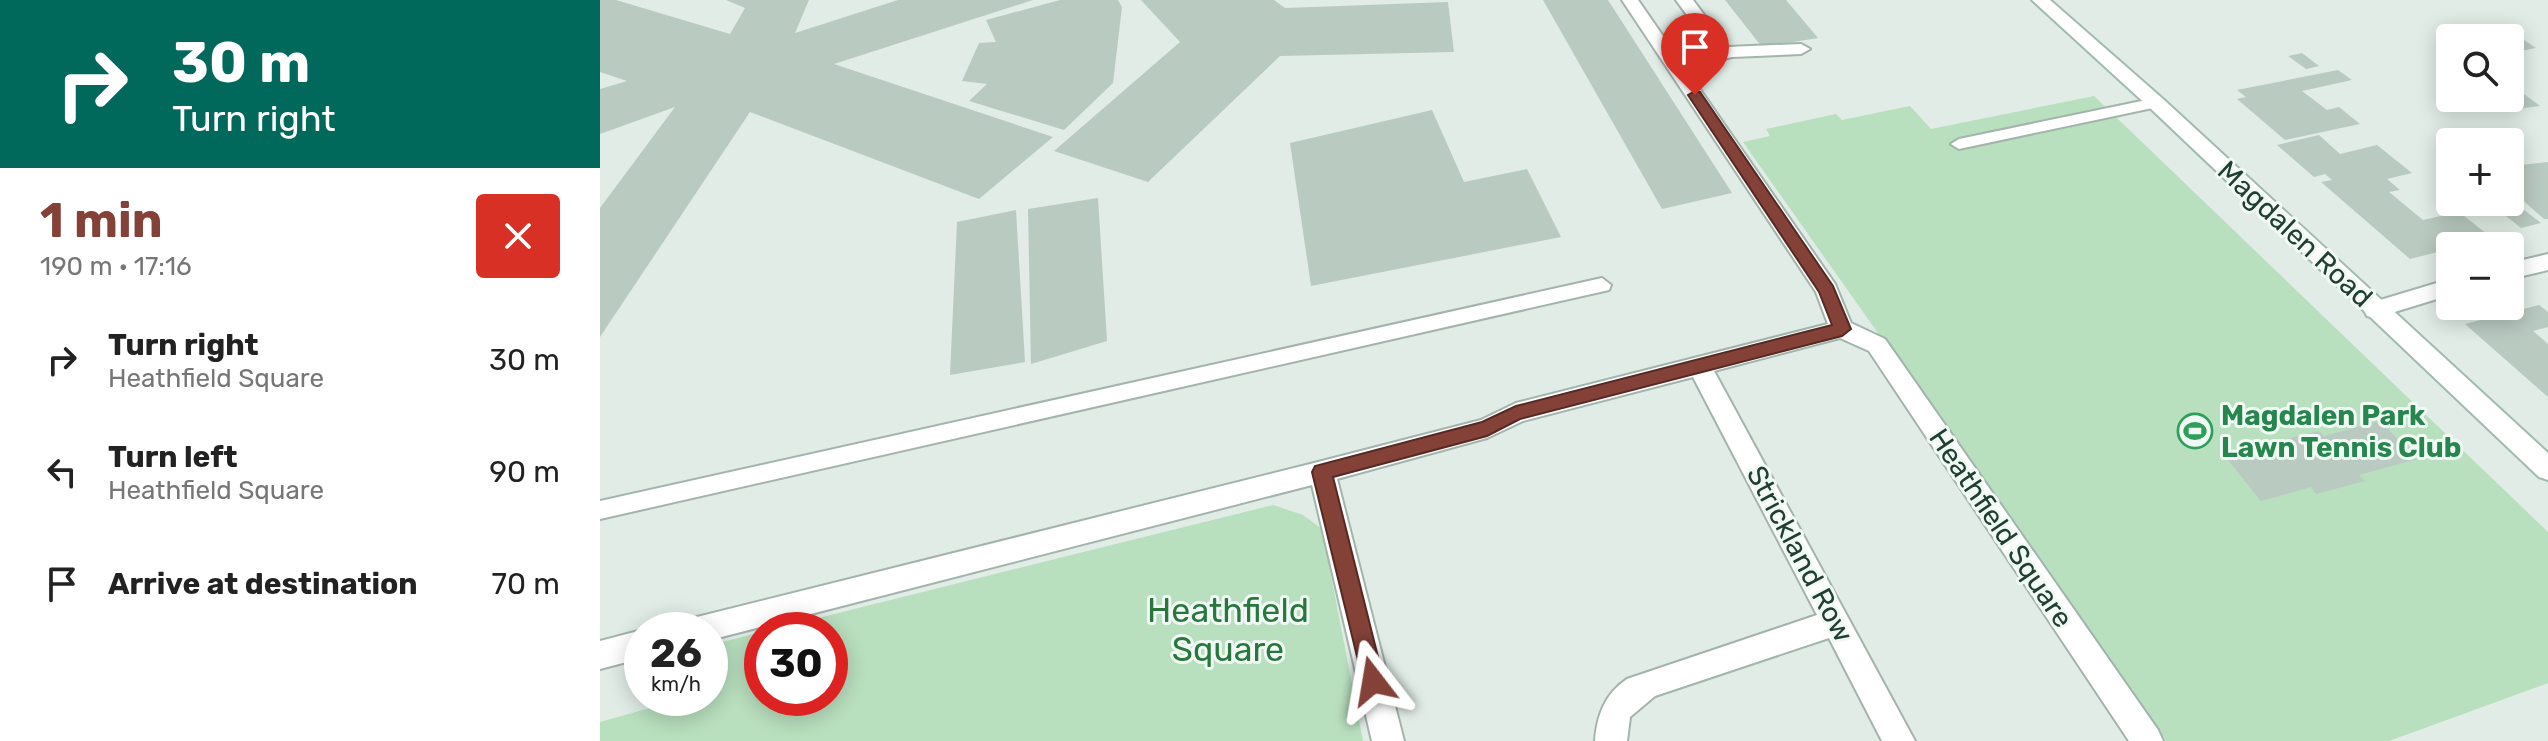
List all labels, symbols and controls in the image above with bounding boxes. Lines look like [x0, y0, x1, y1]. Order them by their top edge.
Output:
pin [1661, 13, 1729, 95]
map controls [2436, 24, 2524, 320]
button: search [2436, 24, 2524, 112]
icon: arrive [1673, 25, 1717, 69]
text: 30 m [172, 30, 310, 96]
icon: right [40, 32, 144, 136]
text: Turn right [172, 97, 336, 140]
button: + [2436, 128, 2524, 216]
street label: Magdalen Road [2211, 154, 2379, 314]
text: 1 min [40, 192, 163, 249]
button: close [476, 194, 560, 278]
button: − [2436, 232, 2524, 320]
text: 190 m · 17:16 [40, 251, 192, 282]
text: Turn right [108, 327, 259, 363]
icon: right [40, 338, 84, 382]
text: 30 m [489, 342, 560, 378]
text: Heathfield Square [108, 363, 324, 394]
place label: Magdalen Park Lawn Tennis Club [2221, 399, 2461, 464]
sports icon: Magdalen Park Lawn Tennis Club [2176, 412, 2214, 450]
street label: Heathfield Square [1922, 422, 2080, 634]
text: Turn left [108, 439, 238, 475]
icon: left [40, 450, 84, 494]
text: 90 m [489, 454, 560, 490]
street label: Strickland Row [1740, 460, 1860, 648]
text: Heathfield Square [108, 475, 324, 506]
icon: arrive [40, 562, 84, 606]
text: Arrive at destination [108, 566, 418, 602]
text: 70 m [492, 566, 560, 602]
park label: Heathfield Square [1147, 590, 1309, 670]
speed limit sign: 30 [744, 612, 848, 716]
text: 26 [650, 630, 702, 677]
position arrow [1331, 639, 1415, 723]
text: km/h [651, 672, 701, 696]

